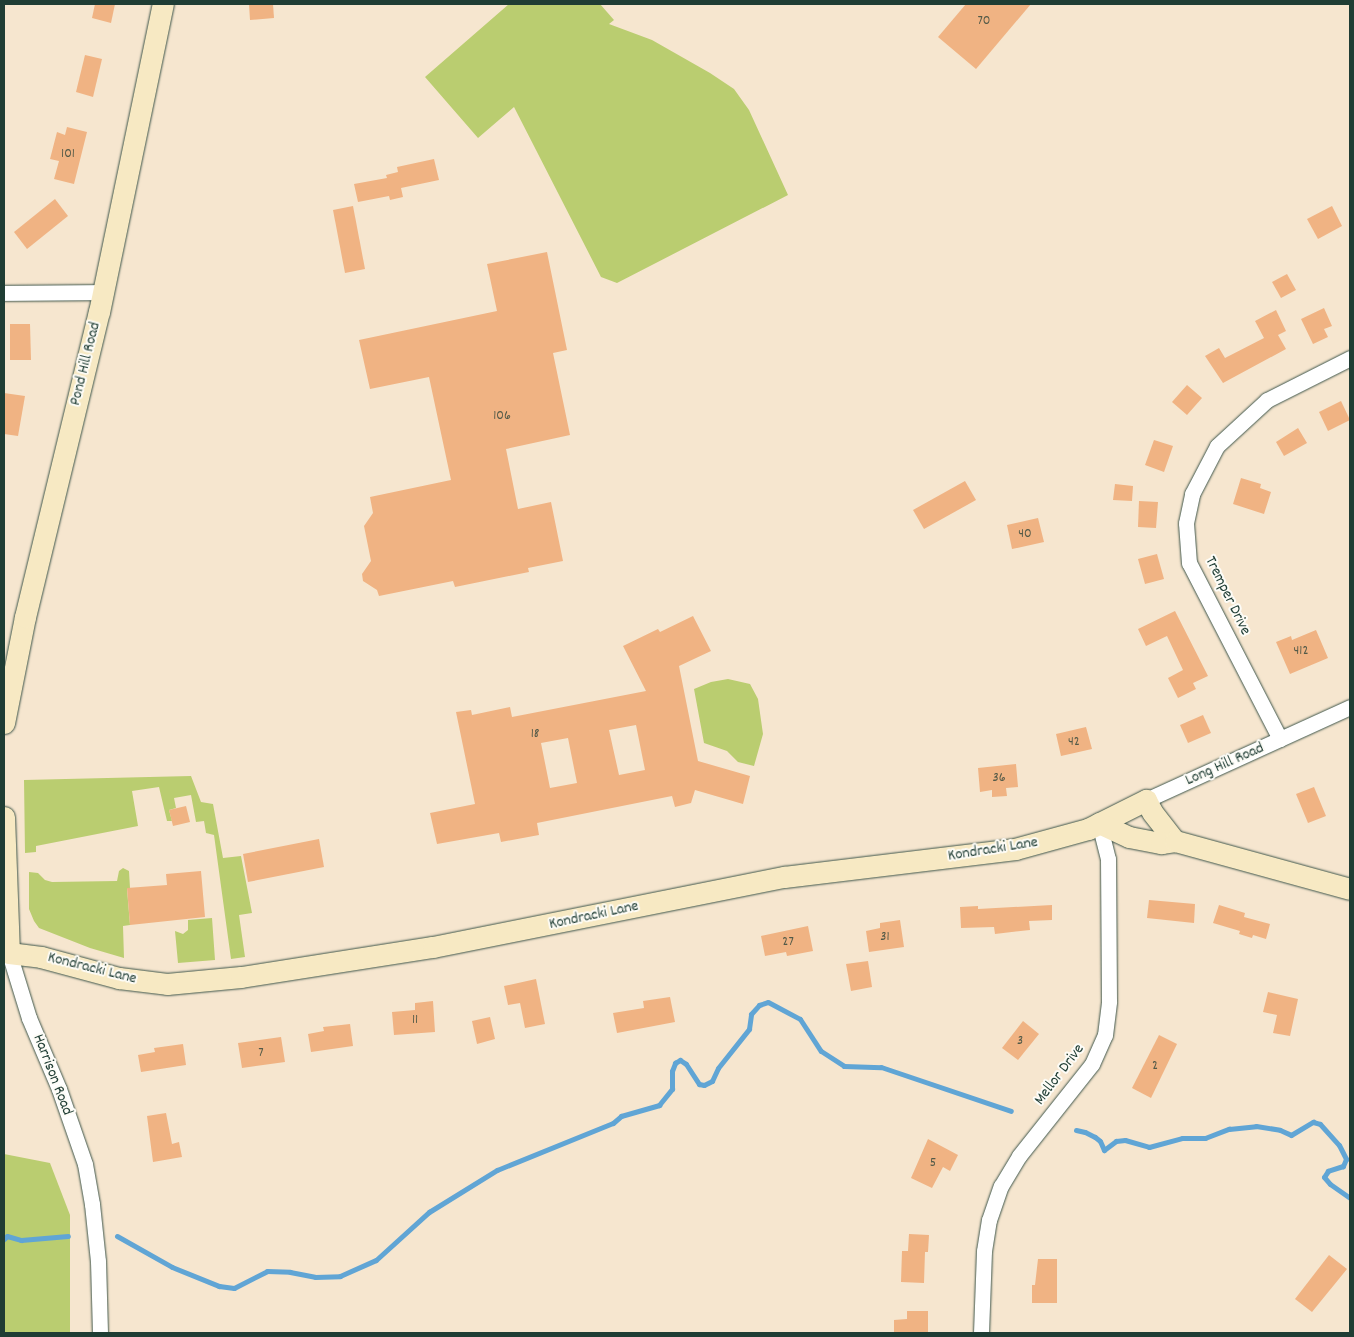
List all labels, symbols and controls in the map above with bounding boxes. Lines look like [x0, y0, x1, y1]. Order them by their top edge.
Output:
house number: 70 [978, 13, 990, 29]
house number: 101 [61, 146, 75, 162]
street label: Pond Hill Road [66, 320, 106, 408]
house number: 106 [493, 408, 511, 424]
house number: 40 [1018, 526, 1032, 542]
street label: Tremper Drive [1200, 553, 1254, 639]
house number: 412 [1294, 643, 1308, 659]
house number: 18 [531, 726, 539, 742]
house number: 42 [1068, 734, 1080, 750]
street label: Long Hill Road [1183, 739, 1267, 791]
house number: 36 [992, 770, 1006, 786]
street label: Kondracki Lane [947, 833, 1039, 867]
street label: Kondracki Lane [548, 897, 640, 935]
house number: 31 [880, 929, 890, 945]
house number: 27 [782, 934, 794, 950]
street label: Kondracki Lane [46, 949, 138, 989]
house number: 11 [412, 1012, 418, 1028]
street label: Harrison Road [28, 1032, 76, 1118]
house number: 3 [1017, 1033, 1023, 1049]
street label: Mellor Drive [1031, 1041, 1089, 1109]
house number: 7 [258, 1045, 264, 1061]
house number: 2 [1152, 1058, 1158, 1074]
house number: 5 [930, 1155, 936, 1171]

